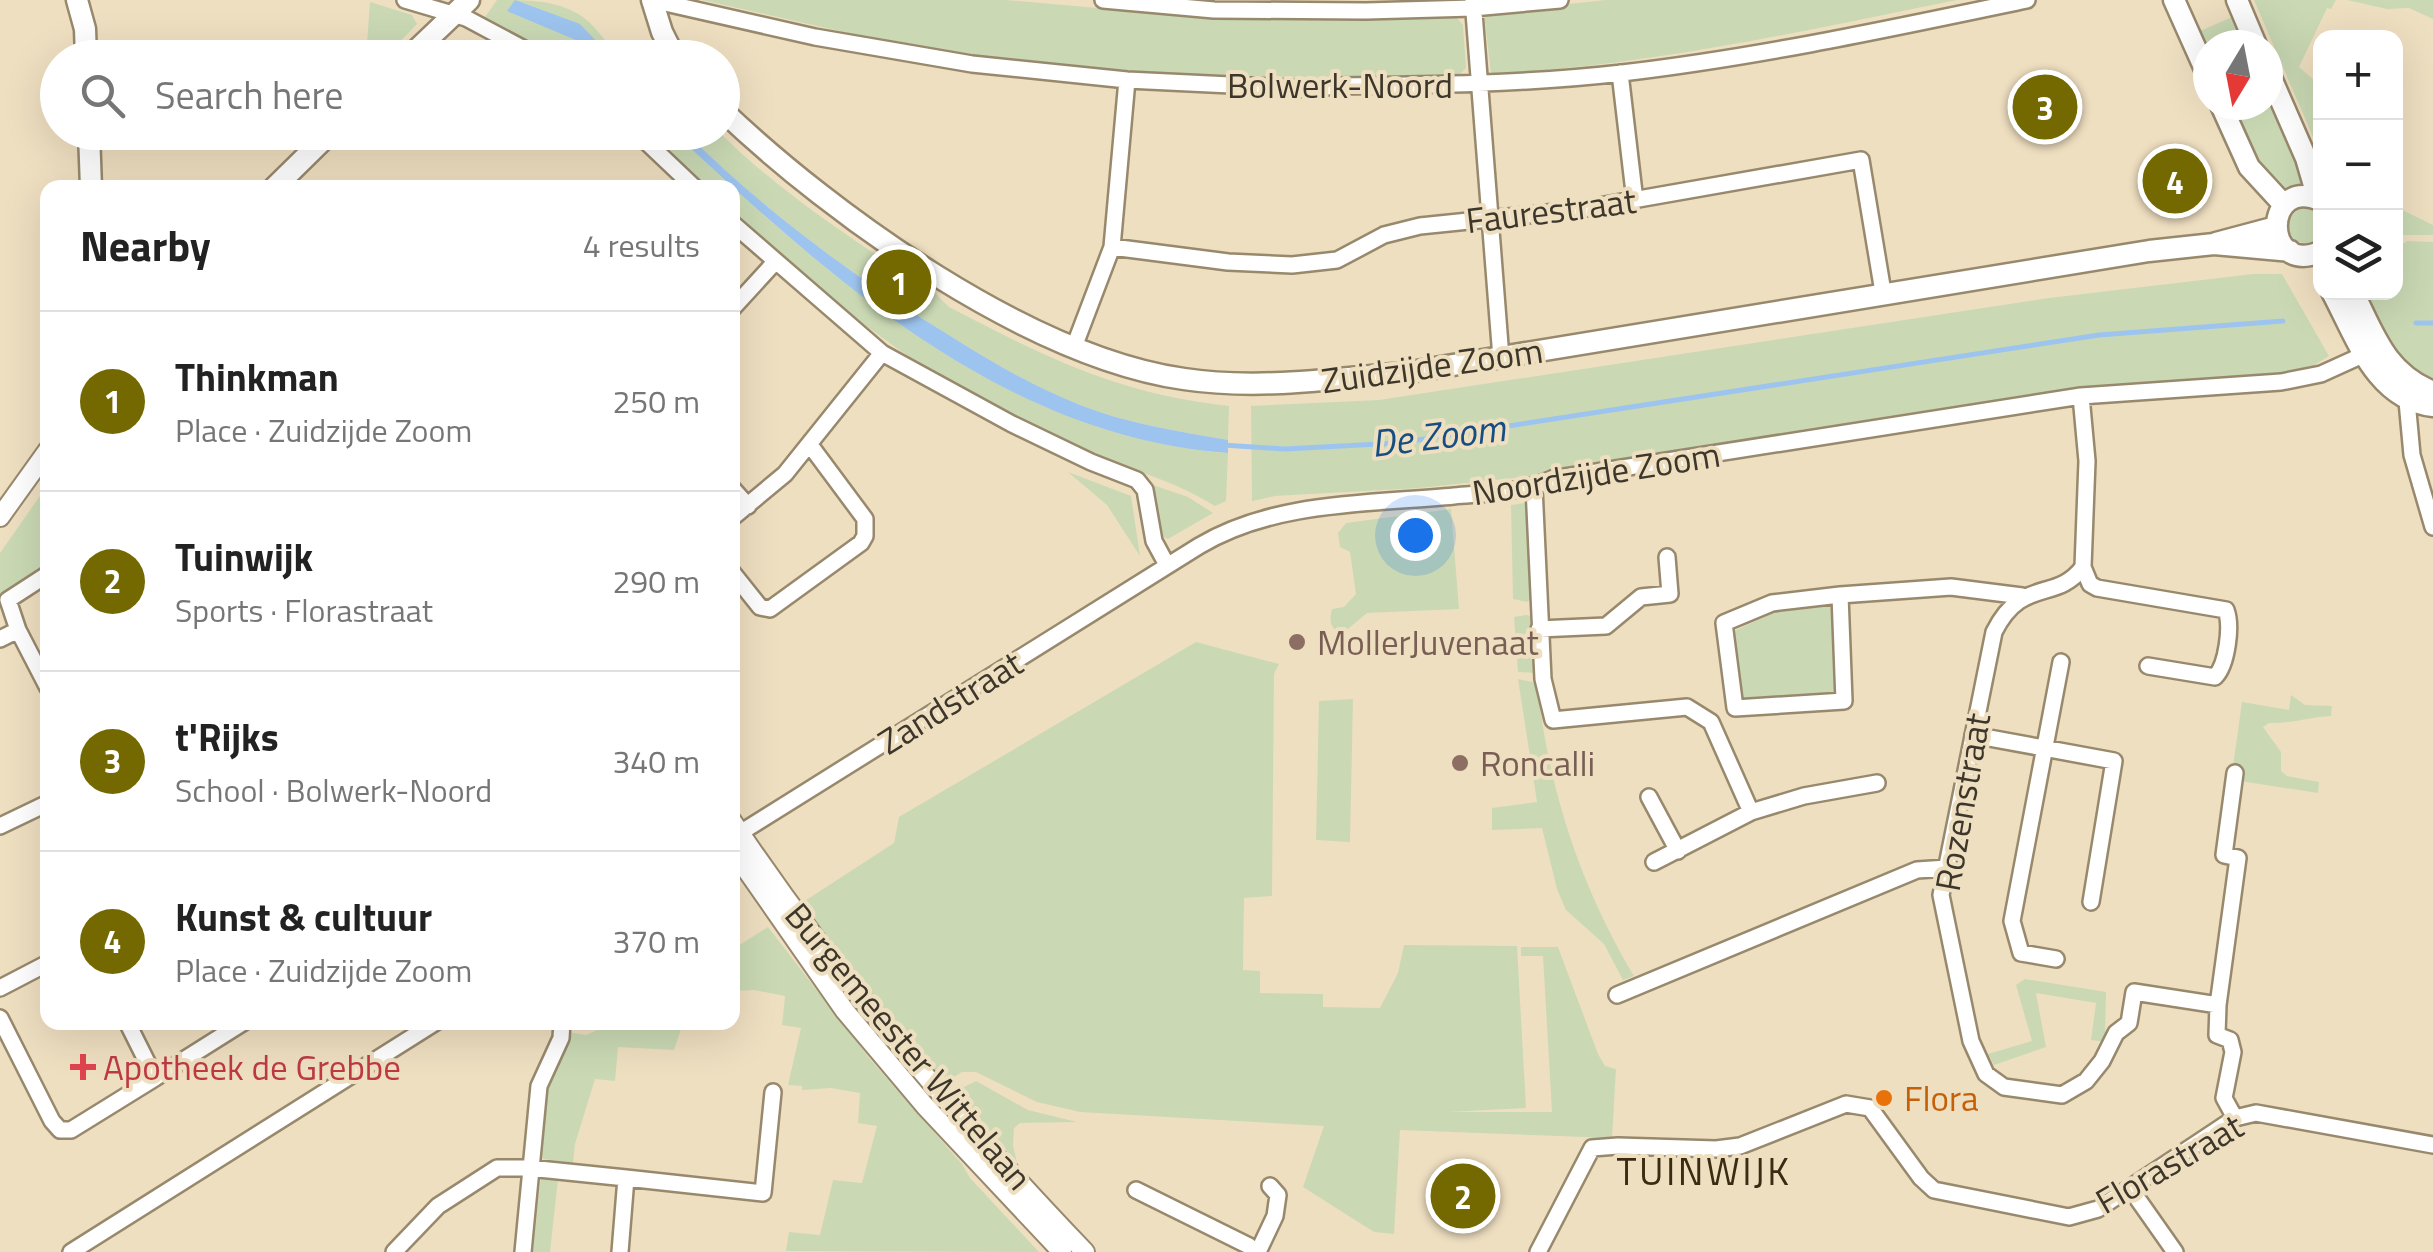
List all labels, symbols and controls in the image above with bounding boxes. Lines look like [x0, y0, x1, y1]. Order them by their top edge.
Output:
north arrow [2193, 30, 2283, 120]
map controls [2313, 30, 2403, 300]
button: + [2313, 30, 2403, 120]
search box [40, 40, 740, 150]
street label: Bolwerk-Noord [1227, 58, 1453, 112]
text: Search here [155, 66, 343, 124]
icon: search [75, 68, 130, 123]
pin: 3 [2012, 70, 2078, 144]
button: − [2313, 120, 2403, 210]
pin: 4 [2142, 144, 2208, 218]
street label: Faurestraat [1463, 173, 1639, 247]
button: layers [2313, 210, 2403, 300]
text: Nearby [80, 213, 211, 277]
text: 4 results [583, 221, 700, 269]
pin: 1 [866, 244, 932, 320]
street label: Zuidzijde Zoom [1318, 323, 1546, 407]
text: Thinkman [175, 348, 339, 406]
text: 1 [104, 377, 121, 425]
text: 250 m [612, 377, 700, 425]
water label: De Zoom [1368, 398, 1510, 472]
text: Place · Zuidzijde Zoom [175, 406, 472, 454]
street label: Noordzijde Zoom [1468, 427, 1724, 519]
your location [1390, 510, 1441, 561]
text: Tuinwijk [175, 528, 313, 586]
text: 2 [104, 557, 121, 605]
text: 290 m [612, 557, 700, 605]
text: Sports · Florastraat [175, 586, 433, 634]
place label: MollerJuvenaat [1317, 615, 1539, 669]
marker: MollerJuvenaat [1286, 631, 1308, 653]
street label: Zandstraat [867, 636, 1033, 768]
text: t'Rijks [175, 708, 279, 766]
street label: Rozenstraat [1920, 709, 2004, 895]
place label: Roncalli [1480, 736, 1595, 790]
text: 3 [104, 737, 121, 785]
text: 340 m [612, 737, 700, 785]
marker: Roncalli [1449, 752, 1471, 774]
text: School · Bolwerk-Noord [175, 766, 492, 814]
text: Kunst & cultuur [175, 888, 432, 946]
street label: Burgemeester Wittelaan [772, 890, 1046, 1202]
text: 4 [104, 917, 121, 965]
text: 370 m [612, 917, 700, 965]
text: Place · Zuidzijde Zoom [175, 946, 472, 994]
place label: Apotheek de Grebbe [103, 1040, 401, 1094]
marker: Apotheek de Grebbe [72, 1056, 94, 1078]
place label: Flora [1904, 1071, 1979, 1125]
marker: Flora [1873, 1087, 1895, 1109]
street label: Florastraat [2085, 1099, 2253, 1227]
district label: TUINWIJK [1617, 1142, 1791, 1200]
pin: 2 [1430, 1158, 1496, 1234]

